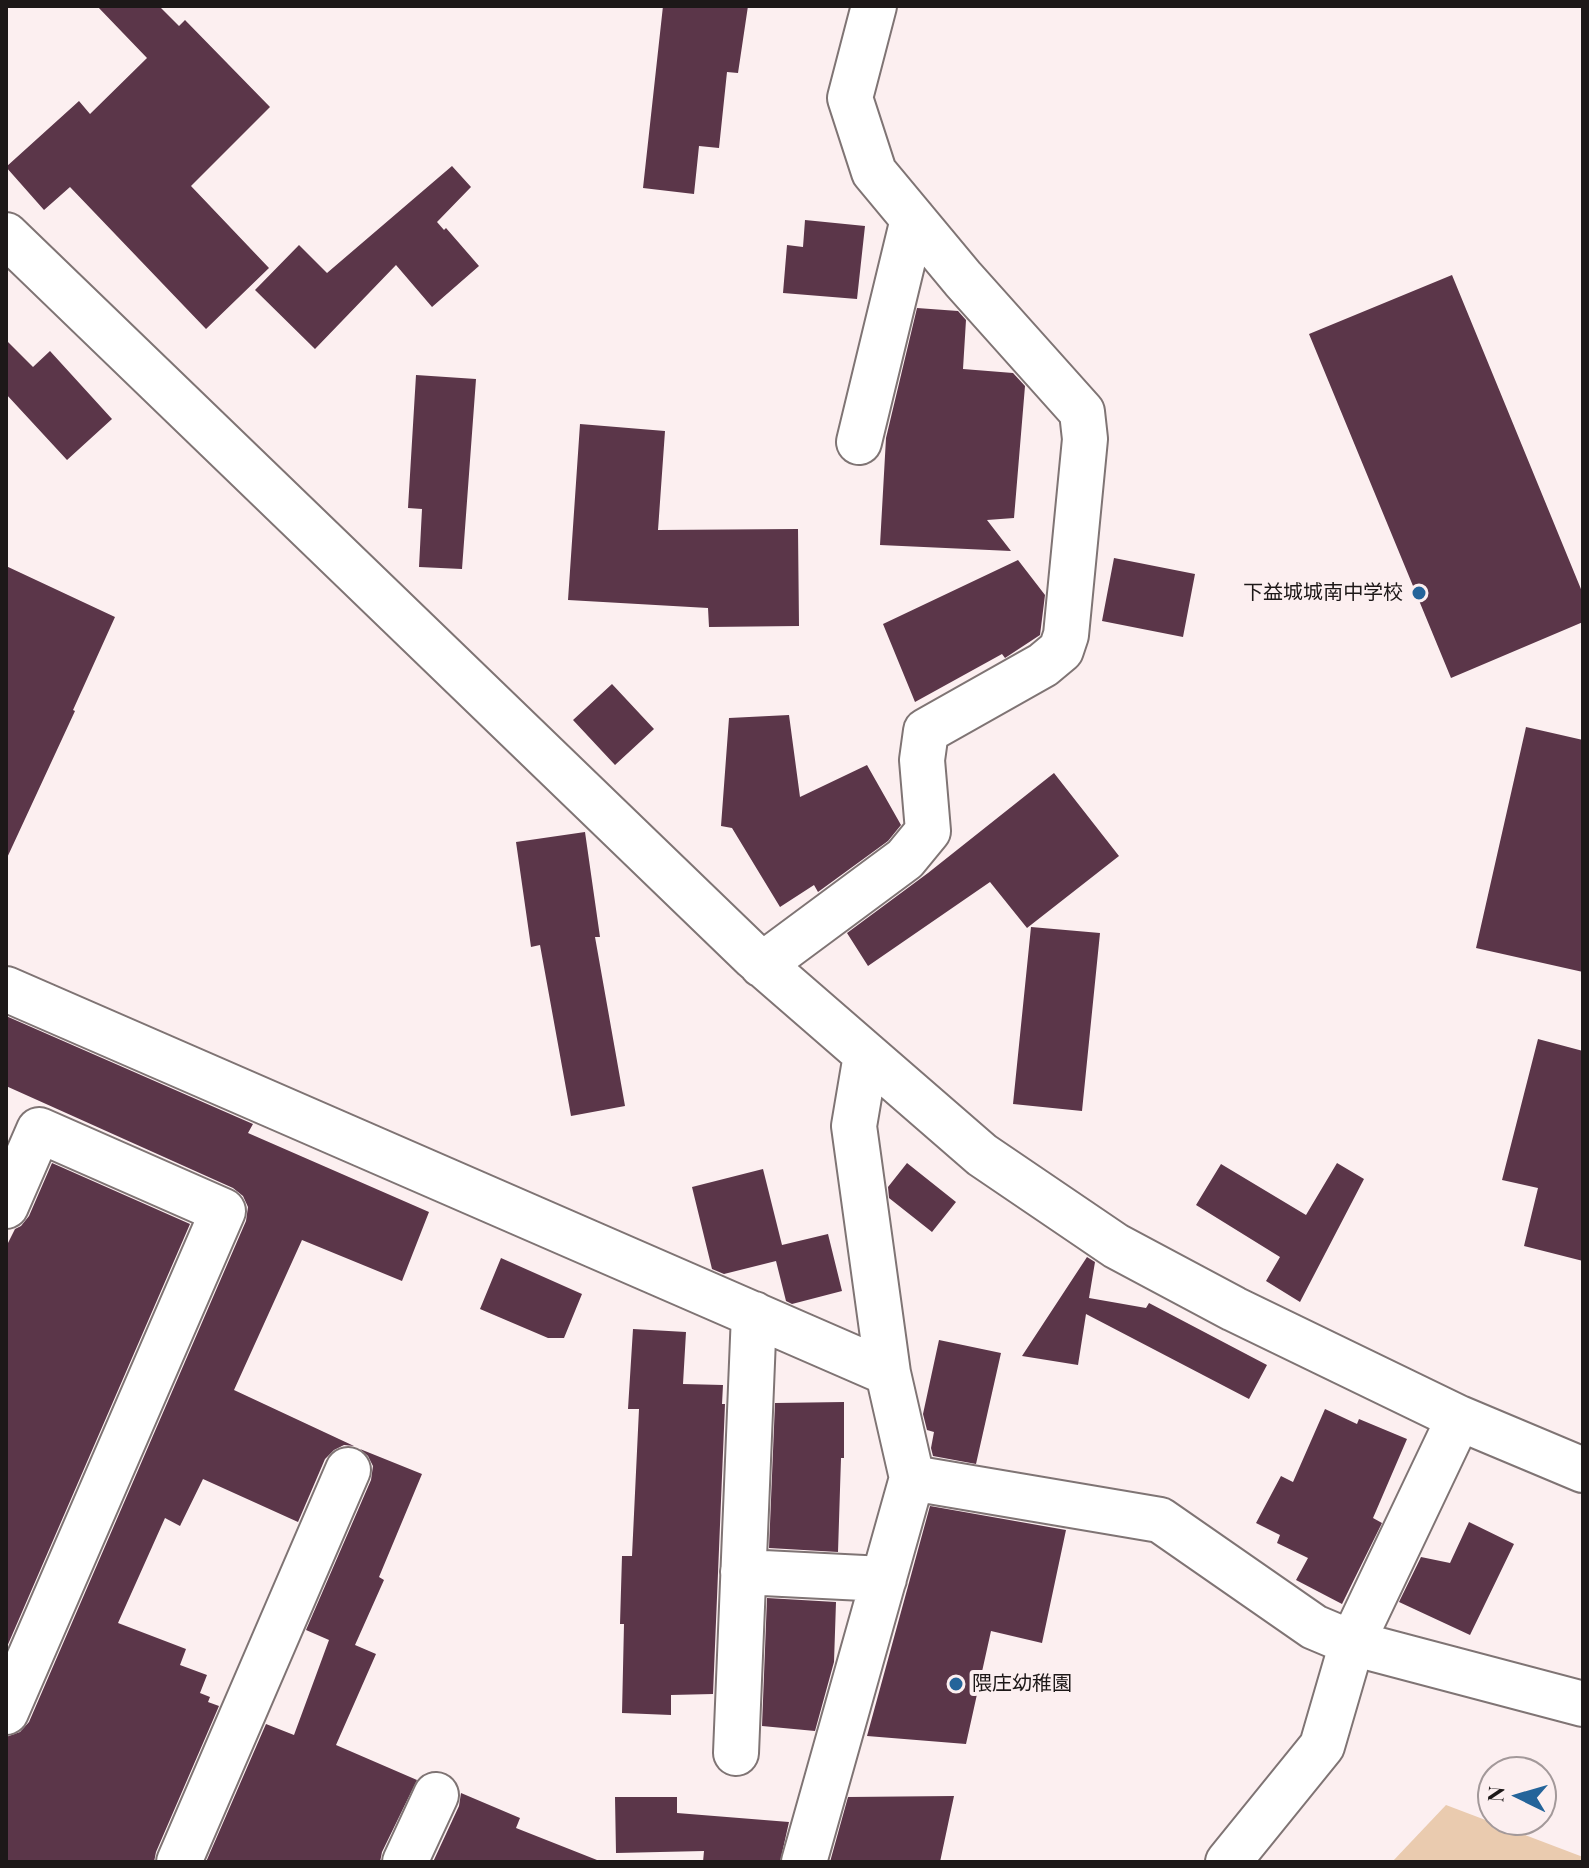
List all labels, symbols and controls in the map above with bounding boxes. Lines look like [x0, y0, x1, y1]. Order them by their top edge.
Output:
place label: 下益城城南中学校 [1243, 581, 1403, 605]
marker: 下益城城南中学校 [1410, 584, 1428, 602]
place label: 隈庄幼稚園 [972, 1672, 1072, 1696]
marker: 隈庄幼稚園 [947, 1675, 965, 1693]
north arrow [1477, 1756, 1557, 1836]
text: N [1479, 1785, 1511, 1803]

